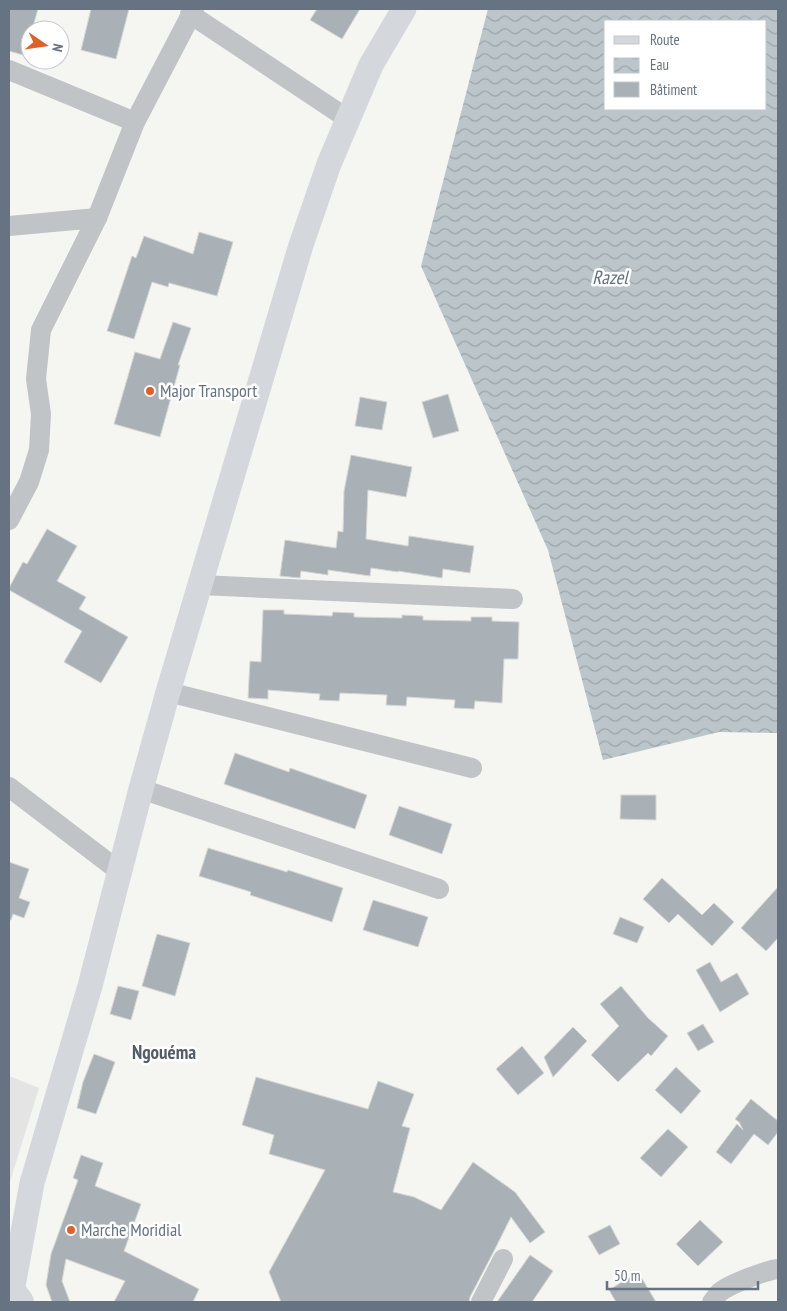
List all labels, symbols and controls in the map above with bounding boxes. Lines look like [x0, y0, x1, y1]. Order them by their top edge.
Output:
north arrow [20, 20, 70, 70]
legend [604, 20, 767, 110]
text: Route [650, 30, 680, 49]
text: N [48, 42, 67, 54]
text: Eau [650, 55, 669, 74]
text: Bâtiment [650, 80, 697, 99]
water label: Razel [592, 265, 629, 289]
place label: Major Transport [160, 379, 257, 402]
marker: Major Transport [144, 385, 156, 397]
district label: Ngouéma [132, 1040, 196, 1064]
place label: Marche Moridial [81, 1218, 182, 1241]
marker: Marche Moridial [65, 1224, 77, 1236]
scale bar [607, 1258, 758, 1290]
text: 50 m [614, 1266, 640, 1285]

